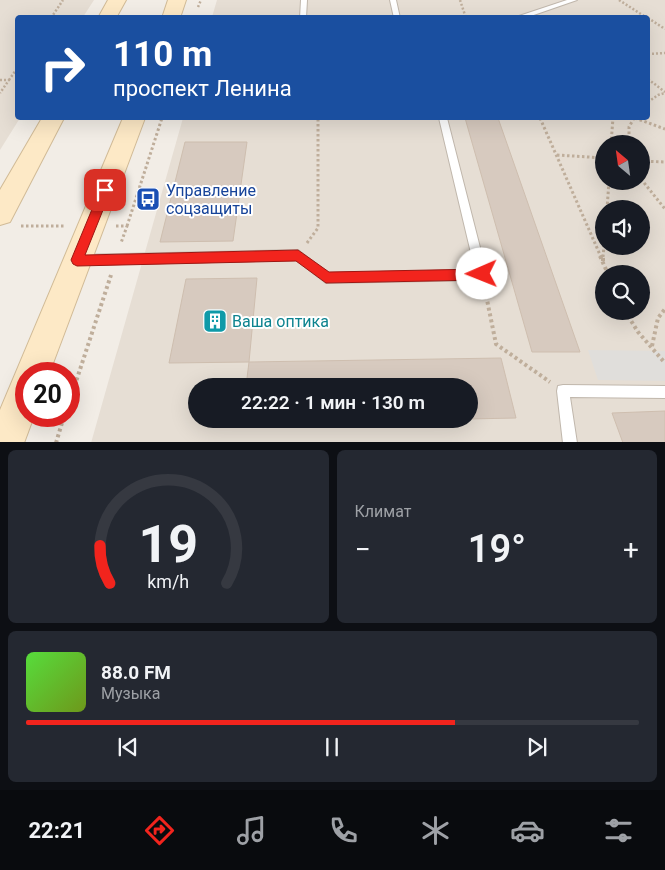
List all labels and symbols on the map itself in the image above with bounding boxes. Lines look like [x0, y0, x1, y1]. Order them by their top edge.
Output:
north arrow [595, 135, 650, 190]
pin [84, 169, 126, 211]
place label: Управление соцзащиты [166, 181, 256, 218]
bus stop icon: Управление соцзащиты [135, 186, 161, 212]
position arrow [455, 247, 507, 299]
building icon: Ваша оптика [202, 308, 228, 334]
place label: Ваша оптика [232, 312, 329, 331]
speed limit sign: 20 [15, 362, 80, 427]

